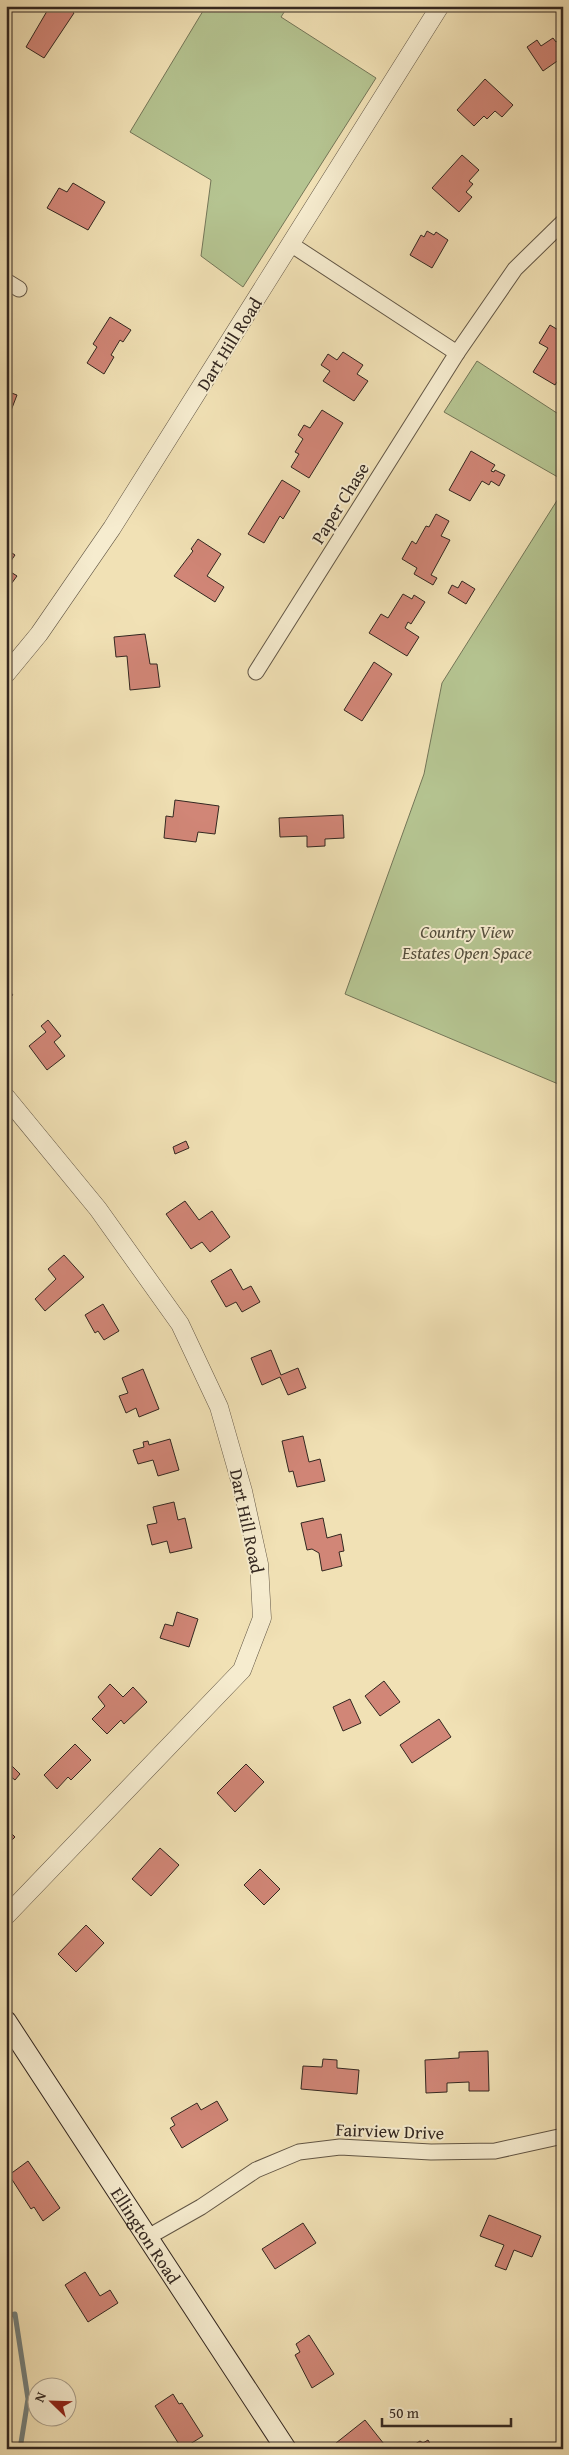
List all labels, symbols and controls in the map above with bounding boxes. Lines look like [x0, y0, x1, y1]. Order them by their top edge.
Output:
street label: Dart Hill Road [189, 292, 269, 396]
street label: Paper Chase [304, 457, 376, 549]
park label: Country View Estates Open Space [401, 918, 532, 966]
street label: Dart Hill Road [223, 1466, 271, 1576]
street label: Fairview Drive [335, 2116, 445, 2146]
street label: Ellington Road [105, 2182, 188, 2289]
north arrow [28, 2378, 78, 2428]
text: N [29, 2388, 51, 2405]
scale bar [382, 2395, 510, 2427]
text: 50 m [389, 2402, 420, 2423]

